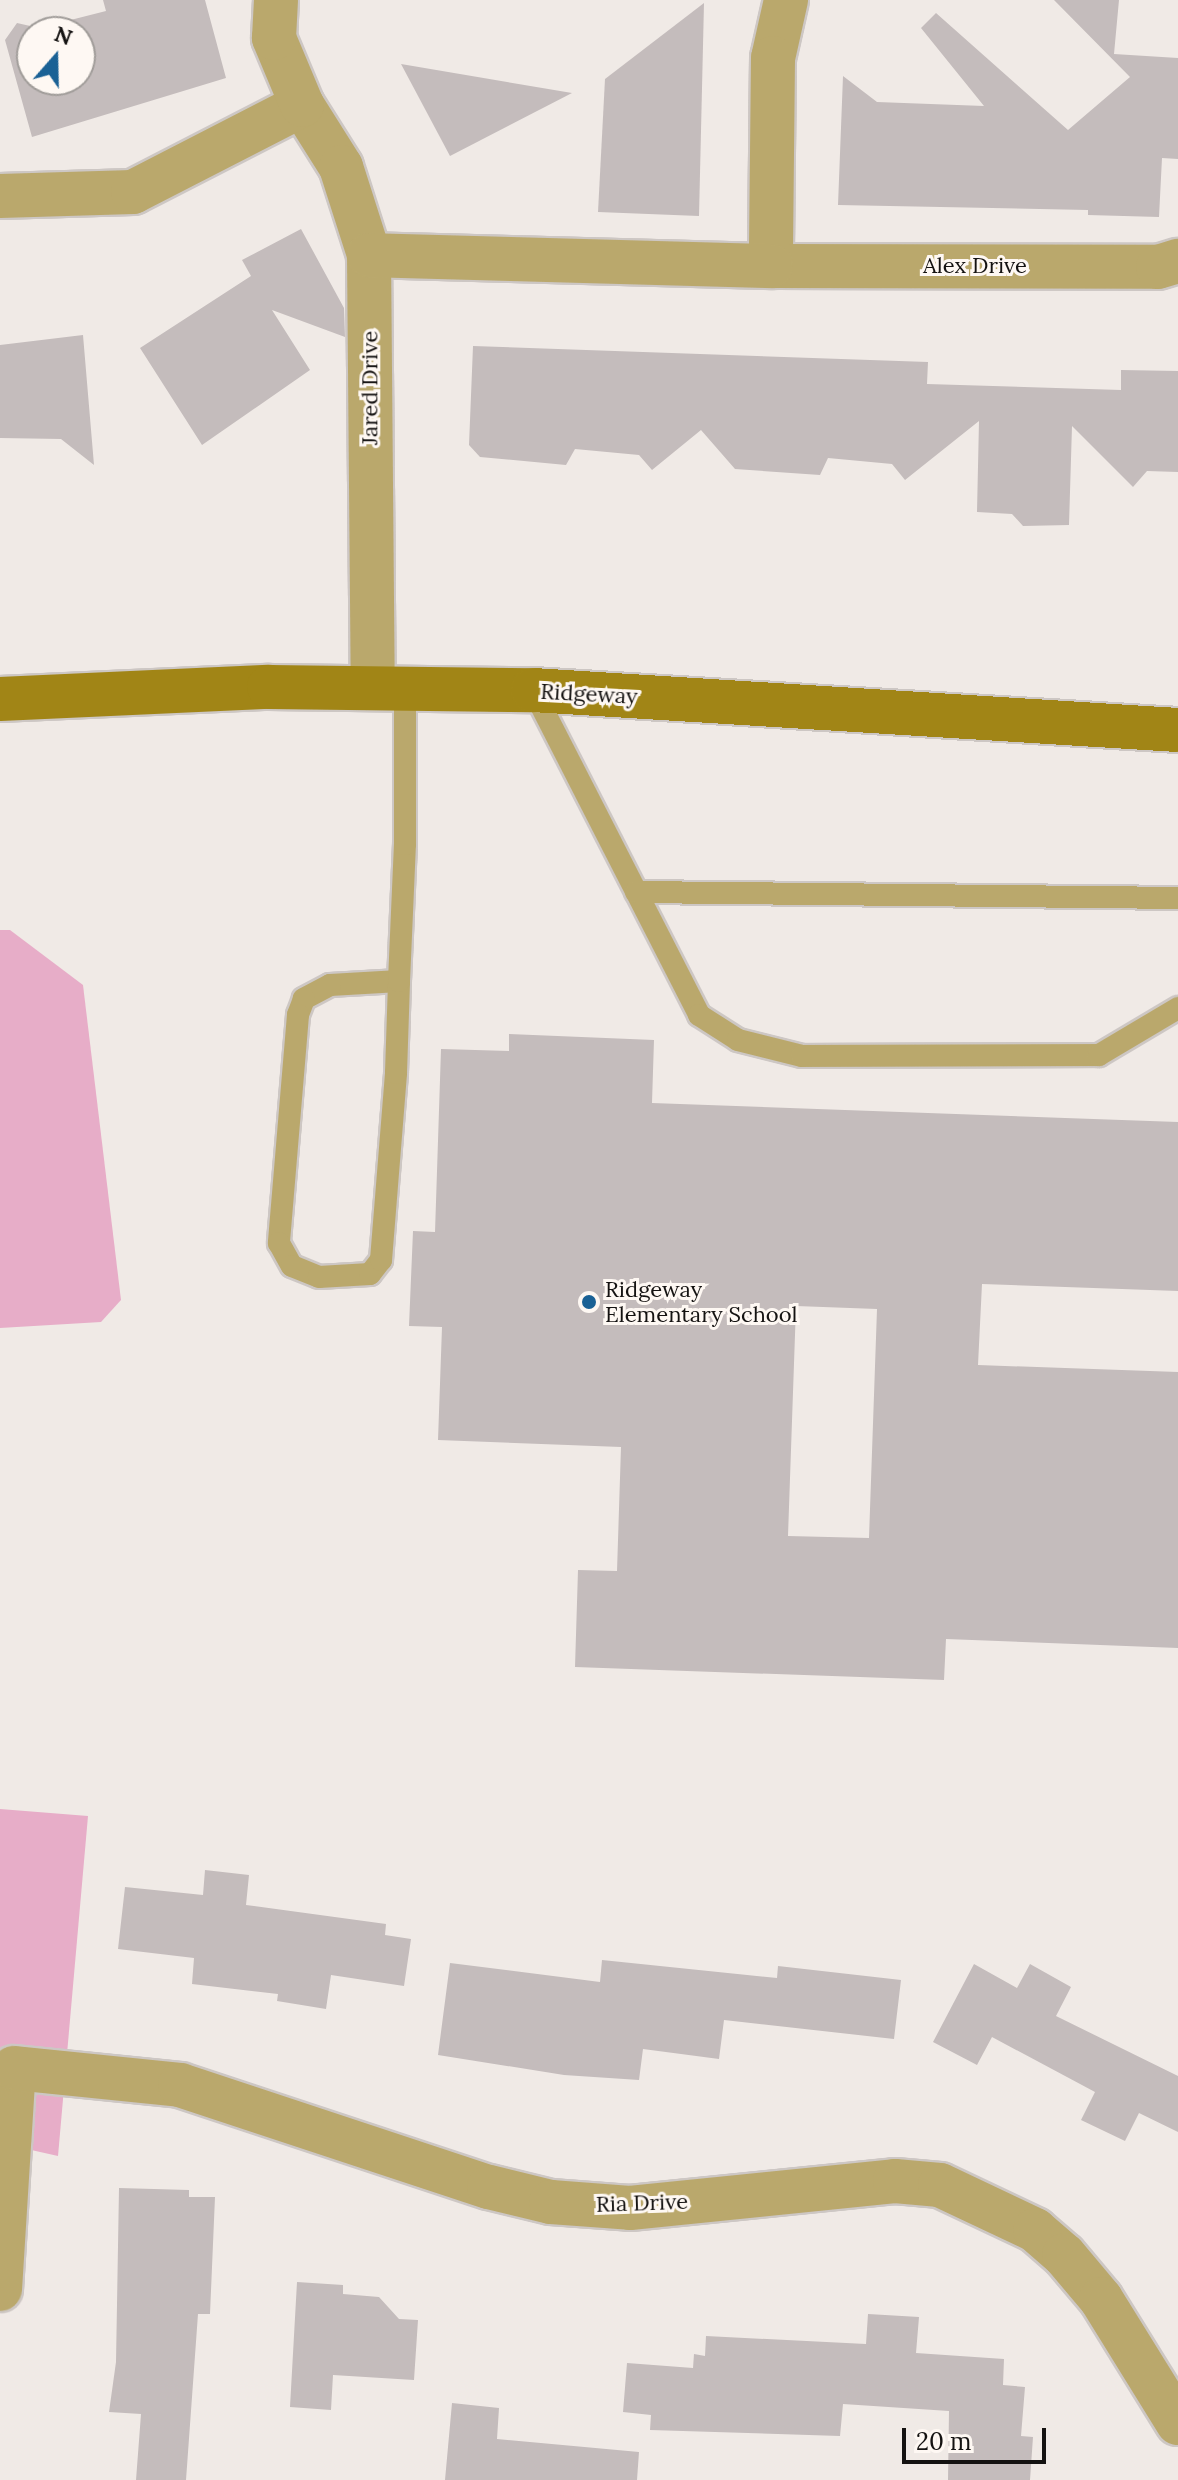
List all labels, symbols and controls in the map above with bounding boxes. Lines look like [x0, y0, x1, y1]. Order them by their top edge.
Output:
north arrow [16, 16, 96, 96]
text: N [51, 19, 76, 51]
street label: Alex Drive [923, 253, 1027, 279]
street label: Jared Drive [357, 331, 383, 445]
street label: Ridgeway [540, 678, 638, 710]
place label: Ridgeway Elementary School [605, 1276, 798, 1328]
marker: Ridgeway Elementary School [580, 1293, 598, 1311]
street label: Ria Drive [595, 2188, 689, 2218]
scale bar [906, 2412, 1050, 2462]
text: 20 m [916, 2426, 972, 2457]

